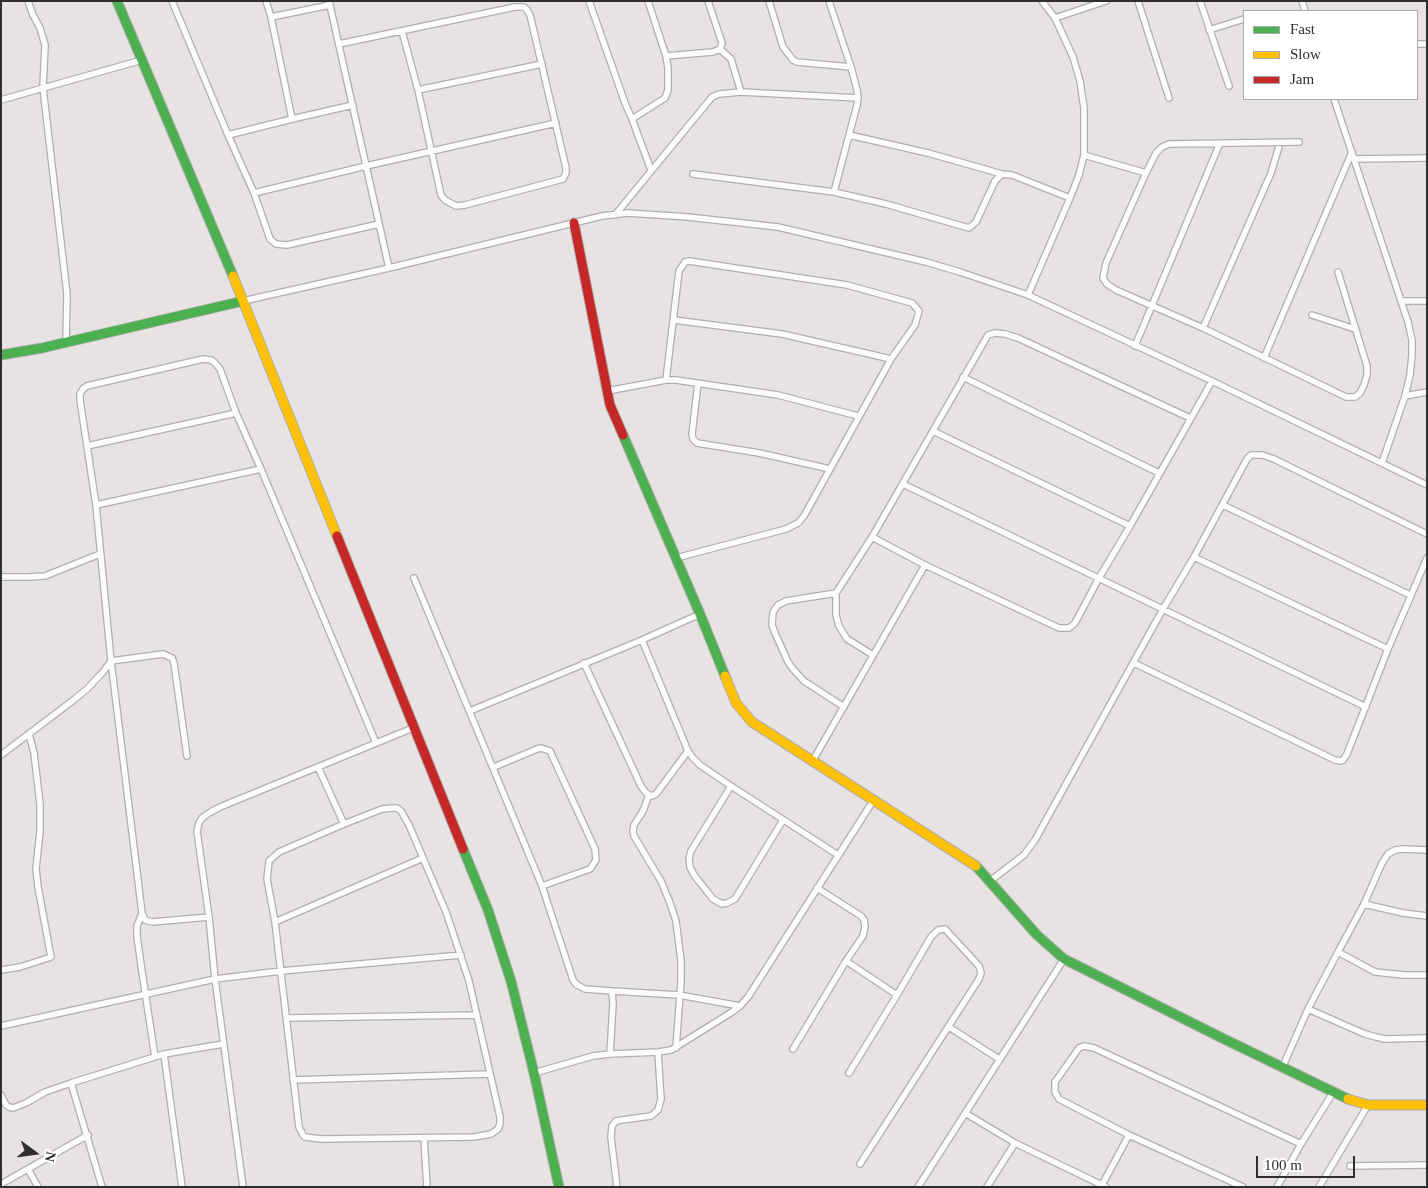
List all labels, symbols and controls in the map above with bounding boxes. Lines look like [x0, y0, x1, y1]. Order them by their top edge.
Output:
legend [1243, 10, 1418, 100]
text: Fast [1290, 21, 1315, 37]
text: Slow [1290, 46, 1321, 62]
text: Jam [1290, 71, 1314, 87]
north arrow [10, 1128, 60, 1178]
scale bar [1258, 1146, 1357, 1178]
text: N [42, 1150, 59, 1163]
text: 100 m [1264, 1157, 1302, 1173]

